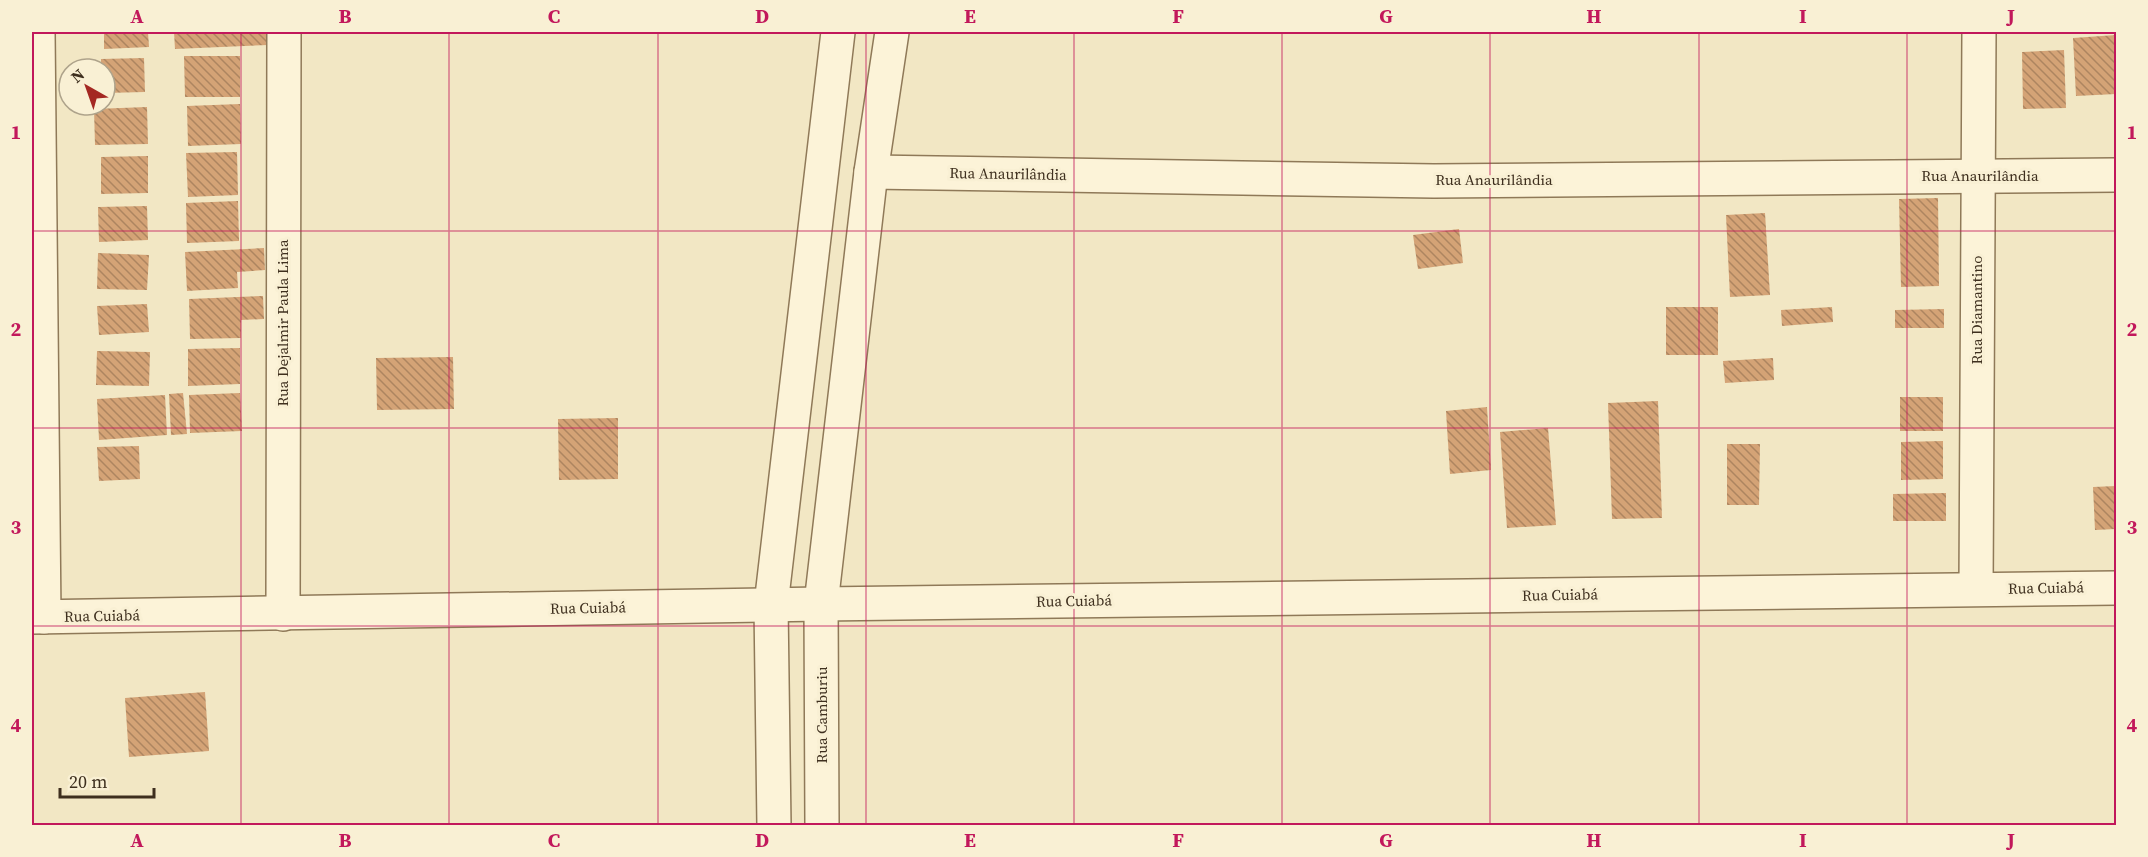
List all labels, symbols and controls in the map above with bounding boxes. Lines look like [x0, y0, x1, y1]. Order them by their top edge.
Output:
text: A [130, 2, 144, 30]
text: B [338, 2, 352, 30]
text: C [548, 2, 560, 30]
text: D [755, 2, 769, 30]
text: E [964, 2, 976, 30]
text: F [1172, 2, 1184, 30]
text: G [1379, 2, 1393, 30]
text: H [1586, 2, 1602, 30]
text: I [1799, 2, 1807, 30]
text: J [2005, 2, 2015, 30]
north arrow [57, 57, 117, 117]
text: N [66, 63, 89, 88]
text: 1 [11, 118, 21, 146]
text: 1 [2127, 118, 2137, 146]
street label: Rua Anaurilândia [949, 162, 1067, 185]
street label: Rua Anaurilândia [1921, 165, 2039, 186]
street label: Rua Anaurilândia [1435, 169, 1553, 190]
street label: Rua Dejalmir Paula Lima [272, 239, 293, 407]
street label: Rua Diamantino [1966, 256, 1987, 364]
text: 2 [11, 315, 22, 343]
text: 2 [2127, 315, 2138, 343]
text: 3 [11, 513, 22, 541]
text: 3 [2127, 513, 2138, 541]
street label: Rua Cuiabá [2008, 576, 2084, 599]
street label: Rua Cuiabá [1522, 583, 1598, 606]
street label: Rua Cuiabá [1036, 589, 1112, 612]
street label: Rua Cuiabá [550, 596, 626, 619]
street label: Rua Cuiabá [64, 604, 140, 627]
street label: Rua Camburiu [811, 666, 832, 763]
text: 4 [11, 711, 22, 739]
text: 4 [2127, 711, 2138, 739]
scale bar [60, 761, 154, 799]
text: 20 m [69, 769, 107, 794]
text: A [130, 826, 144, 854]
text: B [338, 826, 352, 854]
text: C [548, 826, 560, 854]
text: D [755, 826, 769, 854]
text: E [964, 826, 976, 854]
text: F [1172, 826, 1184, 854]
text: G [1379, 826, 1393, 854]
text: H [1586, 826, 1602, 854]
text: I [1799, 826, 1807, 854]
text: J [2005, 826, 2015, 854]

